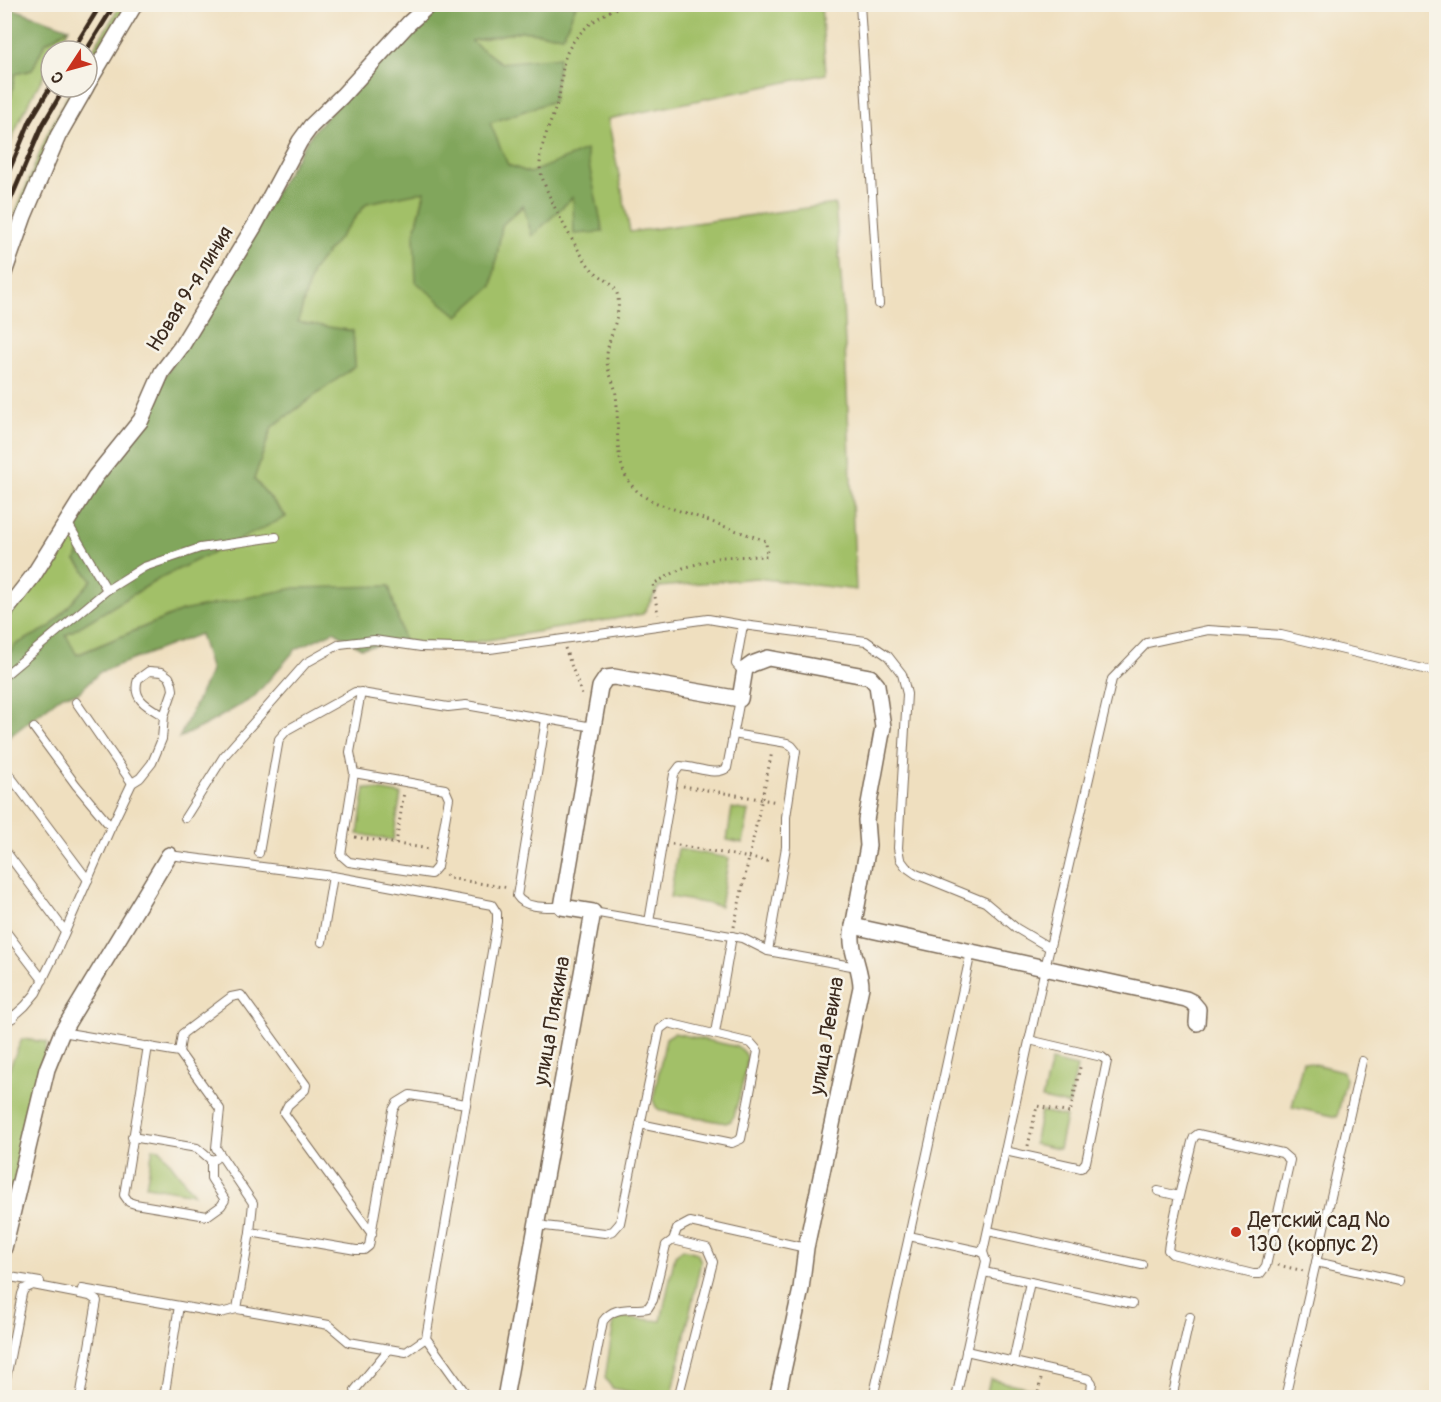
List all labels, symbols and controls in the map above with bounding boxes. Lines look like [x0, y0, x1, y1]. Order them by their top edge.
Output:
north arrow [39, 39, 99, 99]
text: С [47, 67, 69, 87]
street label: Новая 9-я линия [141, 221, 239, 357]
street label: улица Плякина [527, 954, 577, 1089]
street label: улица Левина [803, 975, 851, 1098]
place label: Детский сад № 130 (корпус 2) [1247, 1207, 1390, 1258]
marker: Детский сад № 130 (корпус 2) [1229, 1225, 1243, 1239]

